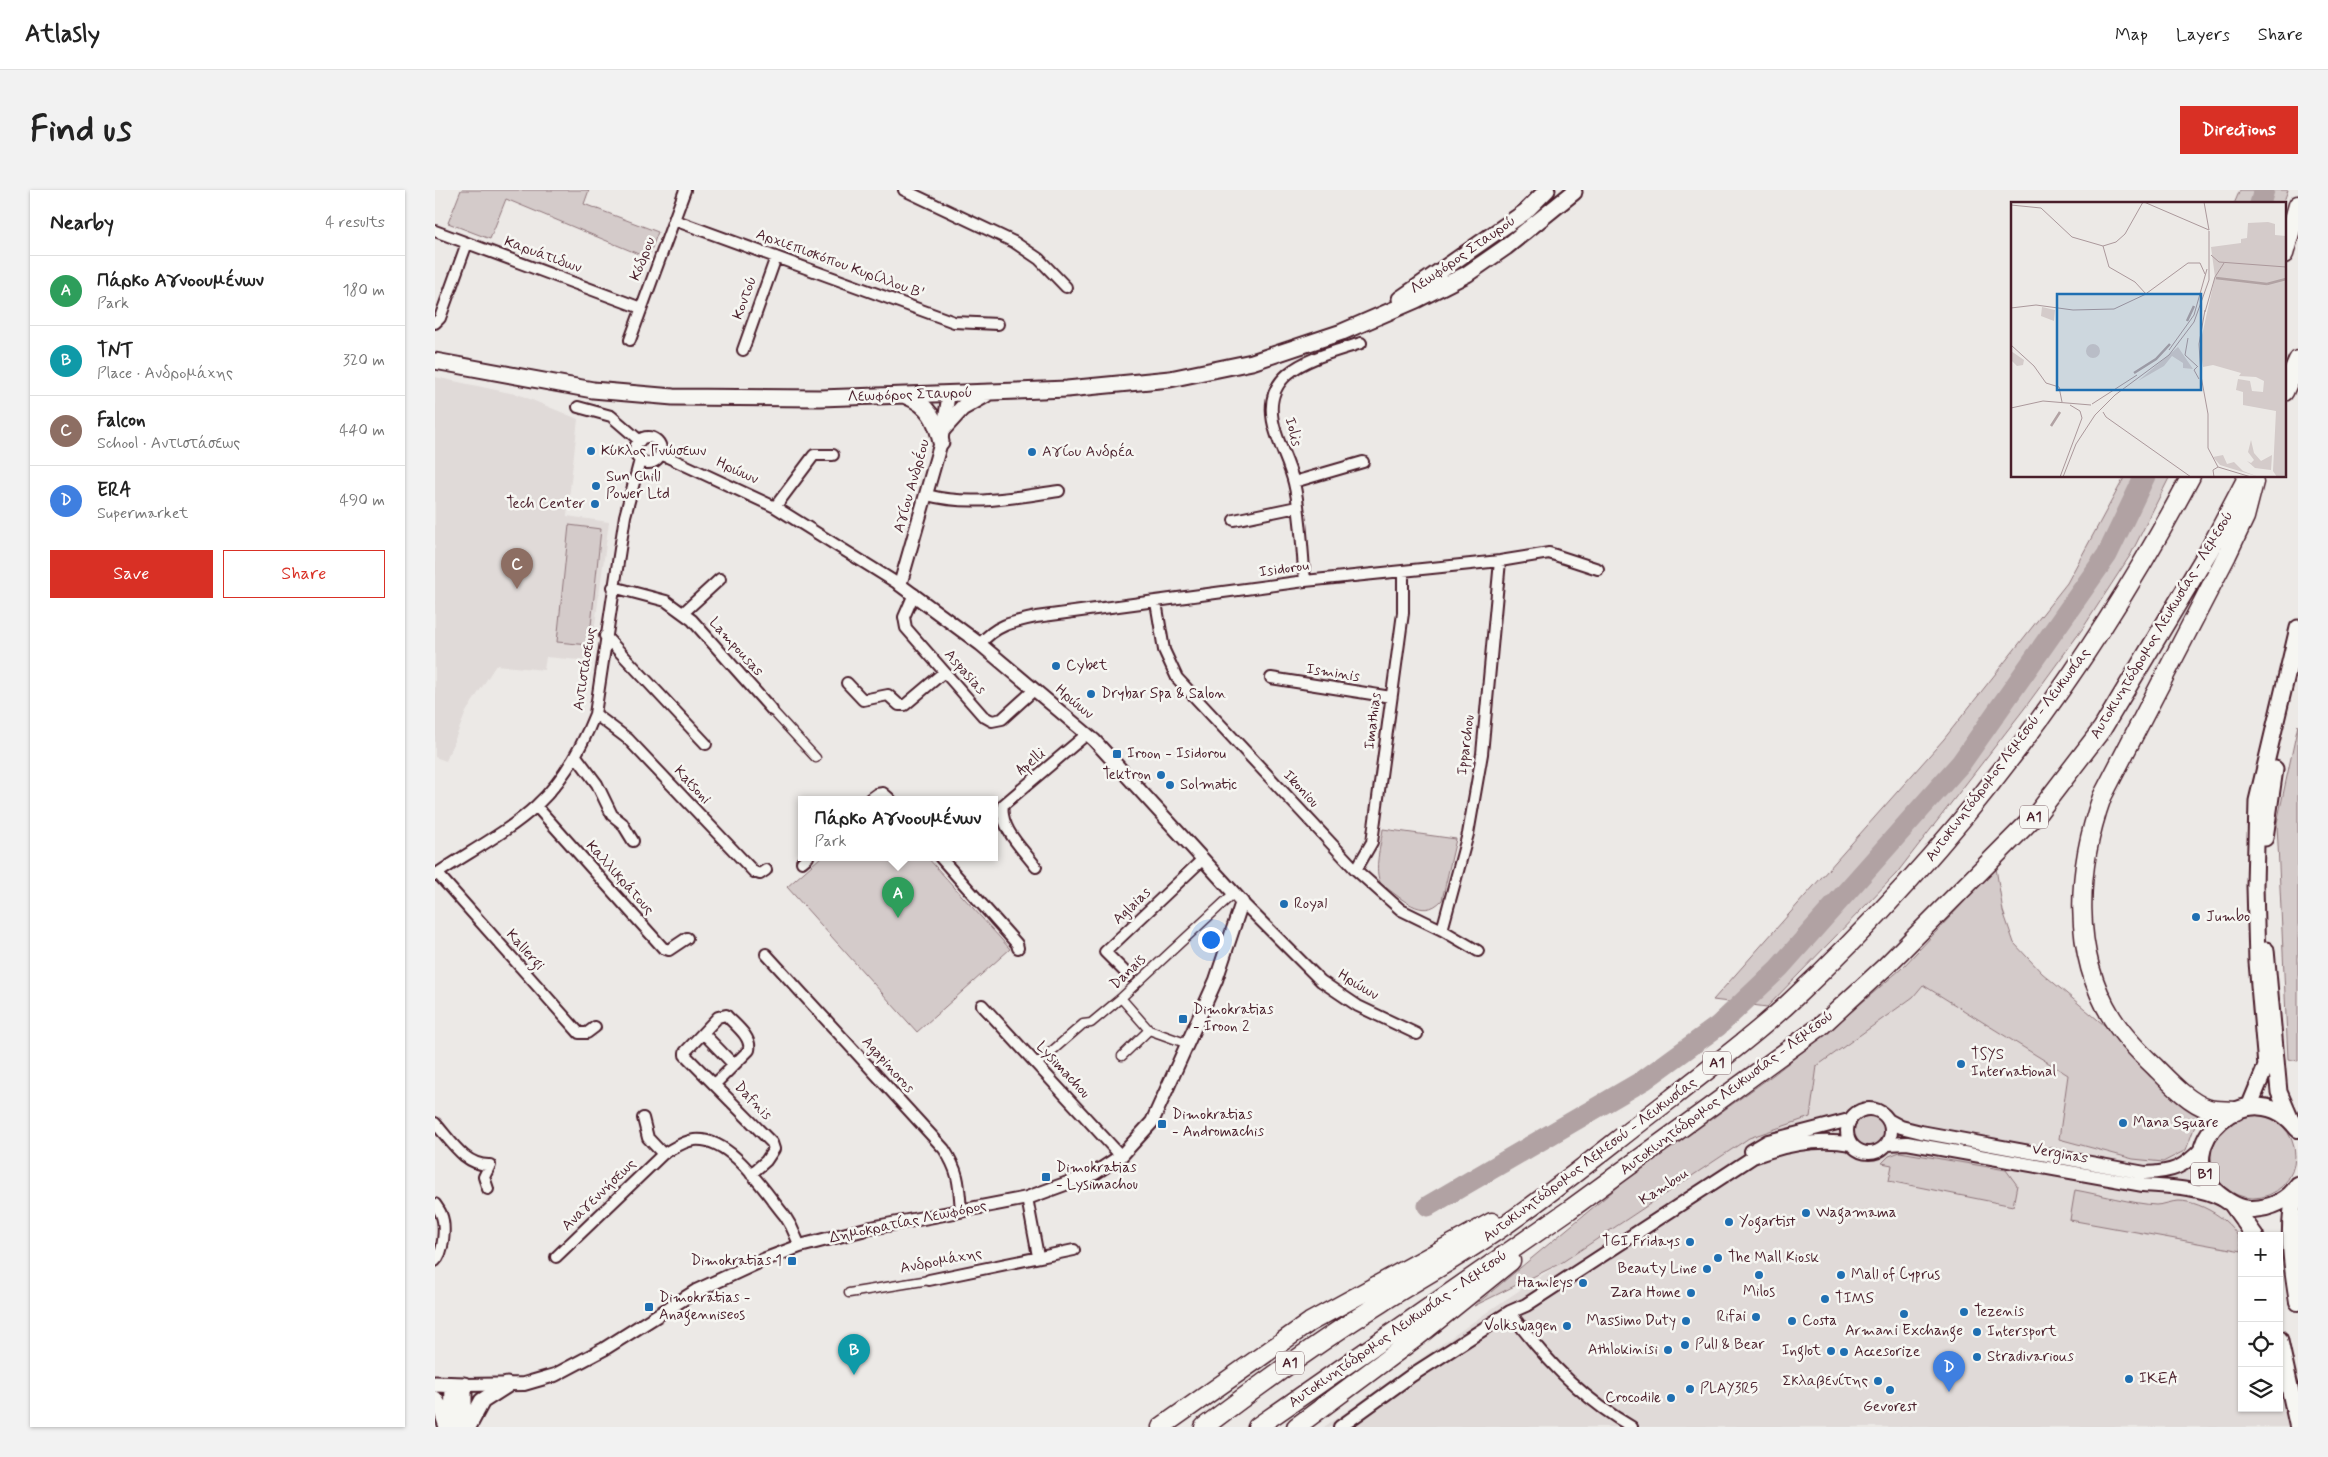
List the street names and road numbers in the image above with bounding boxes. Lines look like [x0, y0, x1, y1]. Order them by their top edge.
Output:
street label: Λεωφόρος Σταυρού [1406, 211, 1520, 299]
street label: Αρχιεπισκόπου Κυρίλλου Β' [753, 224, 927, 304]
street label: Καρυάτιδων [502, 232, 585, 278]
street label: Κόδρου [626, 234, 661, 284]
street label: Κοντού [728, 274, 762, 322]
street label: Λεωφόρος Σταυρού [847, 383, 973, 407]
street label: Iolis [1280, 415, 1307, 449]
street label: Αγίου Ανδρέου [889, 437, 935, 535]
street label: Ηρώων [712, 452, 762, 490]
street label: Αυτοκινητόδρομος Λευκωσίας - Λεμεσού [2086, 507, 2238, 743]
street label: Isidorou [1258, 556, 1310, 582]
street label: Lampousas [704, 613, 768, 681]
street label: Αντιστάσεως [569, 626, 602, 712]
street label: Αυτοκινητόδρομος Λεμεσού - Λευκωσίας [1921, 644, 2095, 866]
street label: Aspasias [939, 645, 991, 699]
street label: Isminis [1305, 659, 1362, 687]
street label: Ηρώων [1050, 680, 1098, 724]
street label: Imathias [1360, 691, 1386, 751]
street label: Ipparchou [1452, 714, 1480, 776]
street label: Apelli [1012, 744, 1051, 781]
street label: Katsoni [669, 761, 715, 809]
street label: Ikoniou [1278, 766, 1324, 812]
road number: A1 [2020, 806, 2048, 828]
street label: Καλλικράτους [581, 837, 659, 920]
street label: Aglaias [1109, 883, 1156, 929]
street label: Kallergi [500, 925, 549, 976]
street label: Danais [1106, 950, 1150, 994]
street label: Ηρώων [1334, 965, 1383, 1005]
street label: Αυτοκινητόδρομος Λευκωσίας - Λεμεσού [1616, 1006, 1838, 1180]
street label: Agapinoros [857, 1032, 919, 1098]
street label: Lysimachou [1031, 1037, 1095, 1103]
road number: A1 [1703, 1051, 1731, 1074]
street label: Αυτοκινητόδρομος Λεμεσού - Λευκωσίας [1479, 1073, 1701, 1247]
street label: Dafnis [730, 1077, 777, 1125]
street label: Verginas [2030, 1139, 2090, 1170]
street label: Αναγεννήσεως [557, 1154, 641, 1236]
road number: B1 [2191, 1162, 2219, 1186]
street label: Kambou [1635, 1164, 1693, 1210]
street label: Δημοκρατίας Λεωφόρος [828, 1195, 989, 1248]
street label: Ανδρομάχης [898, 1243, 984, 1279]
street label: Αυτοκινητόδρομος Λευκωσίας - Λεμεσού [1285, 1245, 1511, 1413]
road number: A1 [1276, 1352, 1304, 1374]

